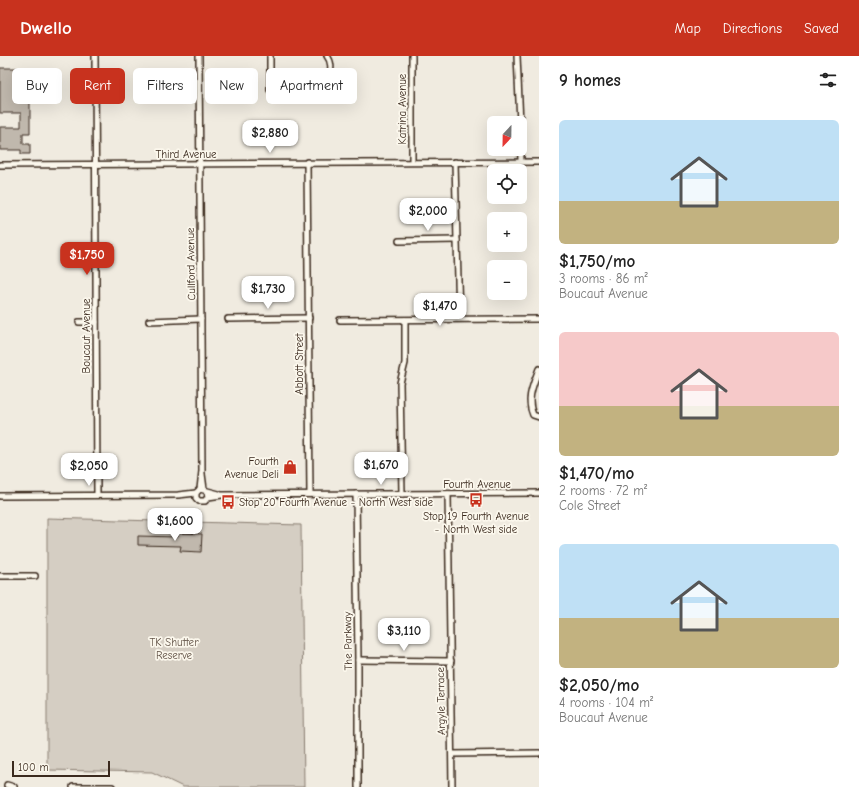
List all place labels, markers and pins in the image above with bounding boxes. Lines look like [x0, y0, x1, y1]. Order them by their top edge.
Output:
pin: $2,880 [237, 120, 303, 154]
pin: $2,000 [395, 198, 461, 232]
pin: $1,750 [54, 242, 120, 276]
pin: $1,730 [235, 276, 301, 310]
pin: $1,470 [407, 293, 473, 327]
pin: $1,670 [348, 452, 414, 486]
pin: $2,050 [56, 453, 122, 487]
place label: Fourth Avenue Deli [224, 455, 279, 481]
shop icon: Fourth Avenue Deli [282, 459, 298, 475]
bus stop icon: Stop 19 Fourth Avenue - North West side [468, 492, 484, 508]
bus stop icon: Stop 20 Fourth Avenue - North West side [220, 494, 236, 510]
place label: Stop 20 Fourth Avenue - North West side [239, 496, 434, 509]
pin: $1,600 [142, 508, 208, 542]
place label: Stop 19 Fourth Avenue - North West side [423, 510, 529, 536]
pin: $3,110 [371, 618, 437, 652]

